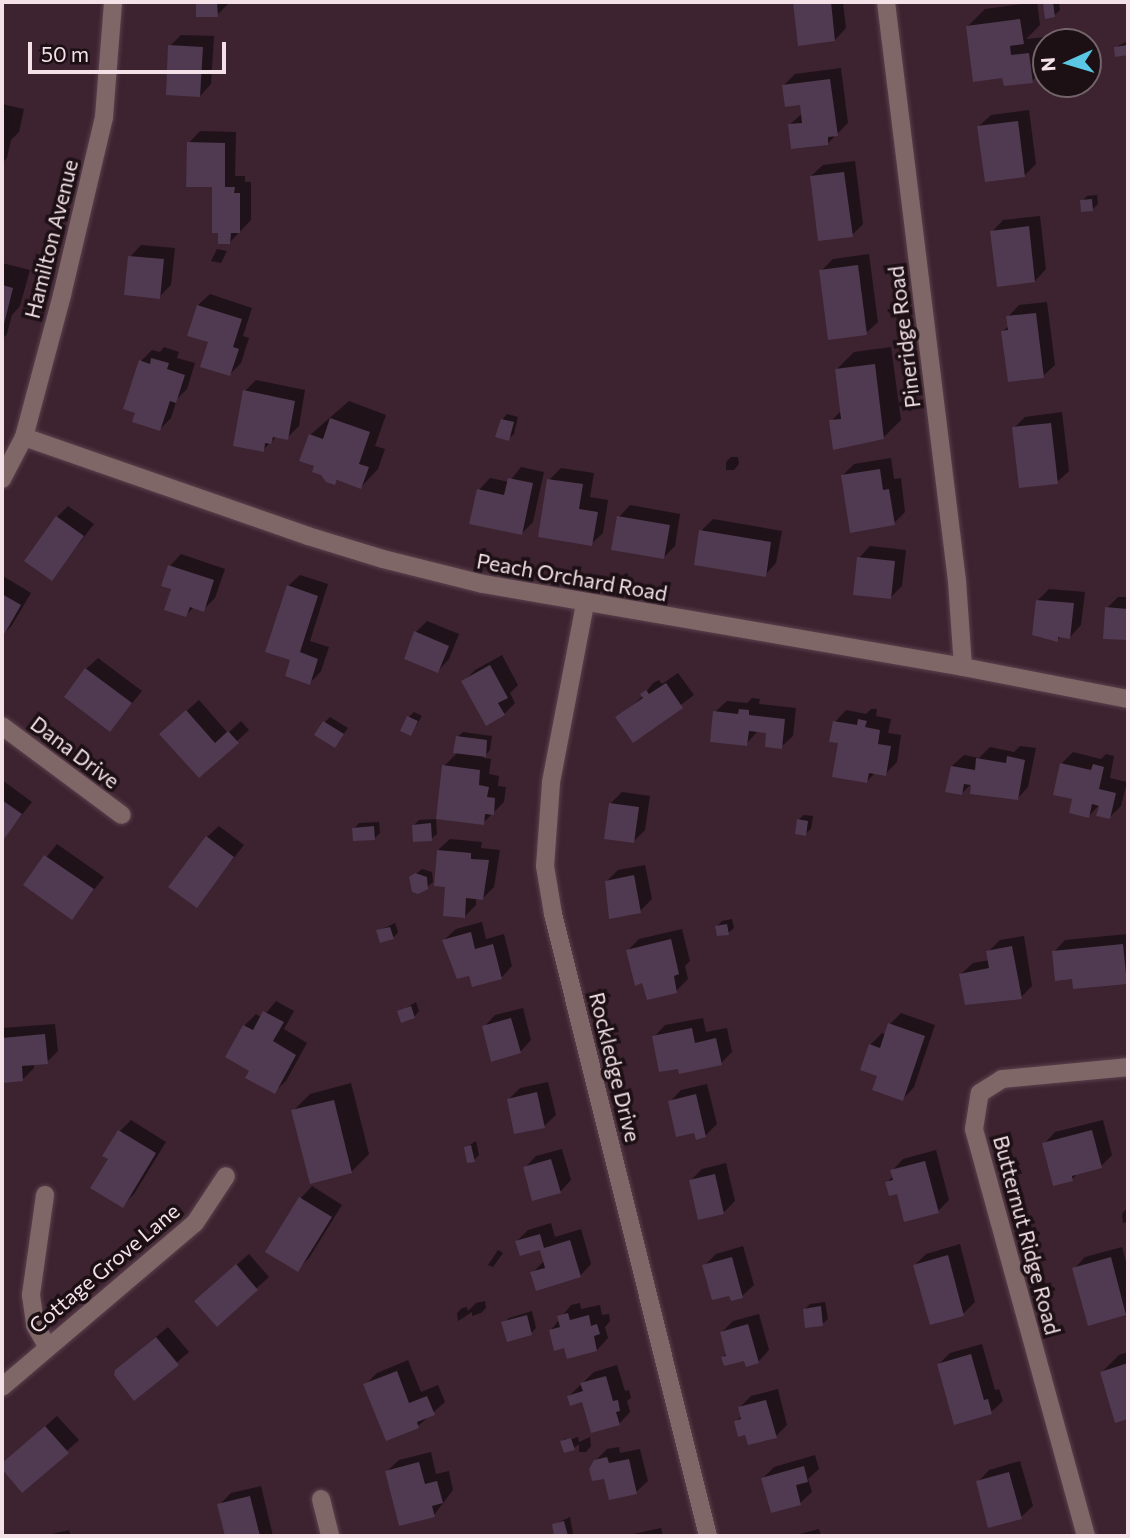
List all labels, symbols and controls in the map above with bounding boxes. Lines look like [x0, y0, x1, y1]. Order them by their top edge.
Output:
scale bar [32, 28, 229, 72]
north arrow [1032, 28, 1102, 98]
text: 50 m [41, 41, 89, 66]
text: N [1036, 56, 1060, 72]
street label: Hamilton Avenue [19, 157, 83, 321]
street label: Pineridge Road [883, 265, 925, 409]
street label: Peach Orchard Road [475, 548, 669, 606]
street label: Dana Drive [26, 711, 124, 793]
street label: Rockledge Drive [584, 990, 646, 1144]
street label: Butternut Ridge Road [988, 1133, 1066, 1337]
street label: Cottage Grove Lane [24, 1198, 184, 1338]

